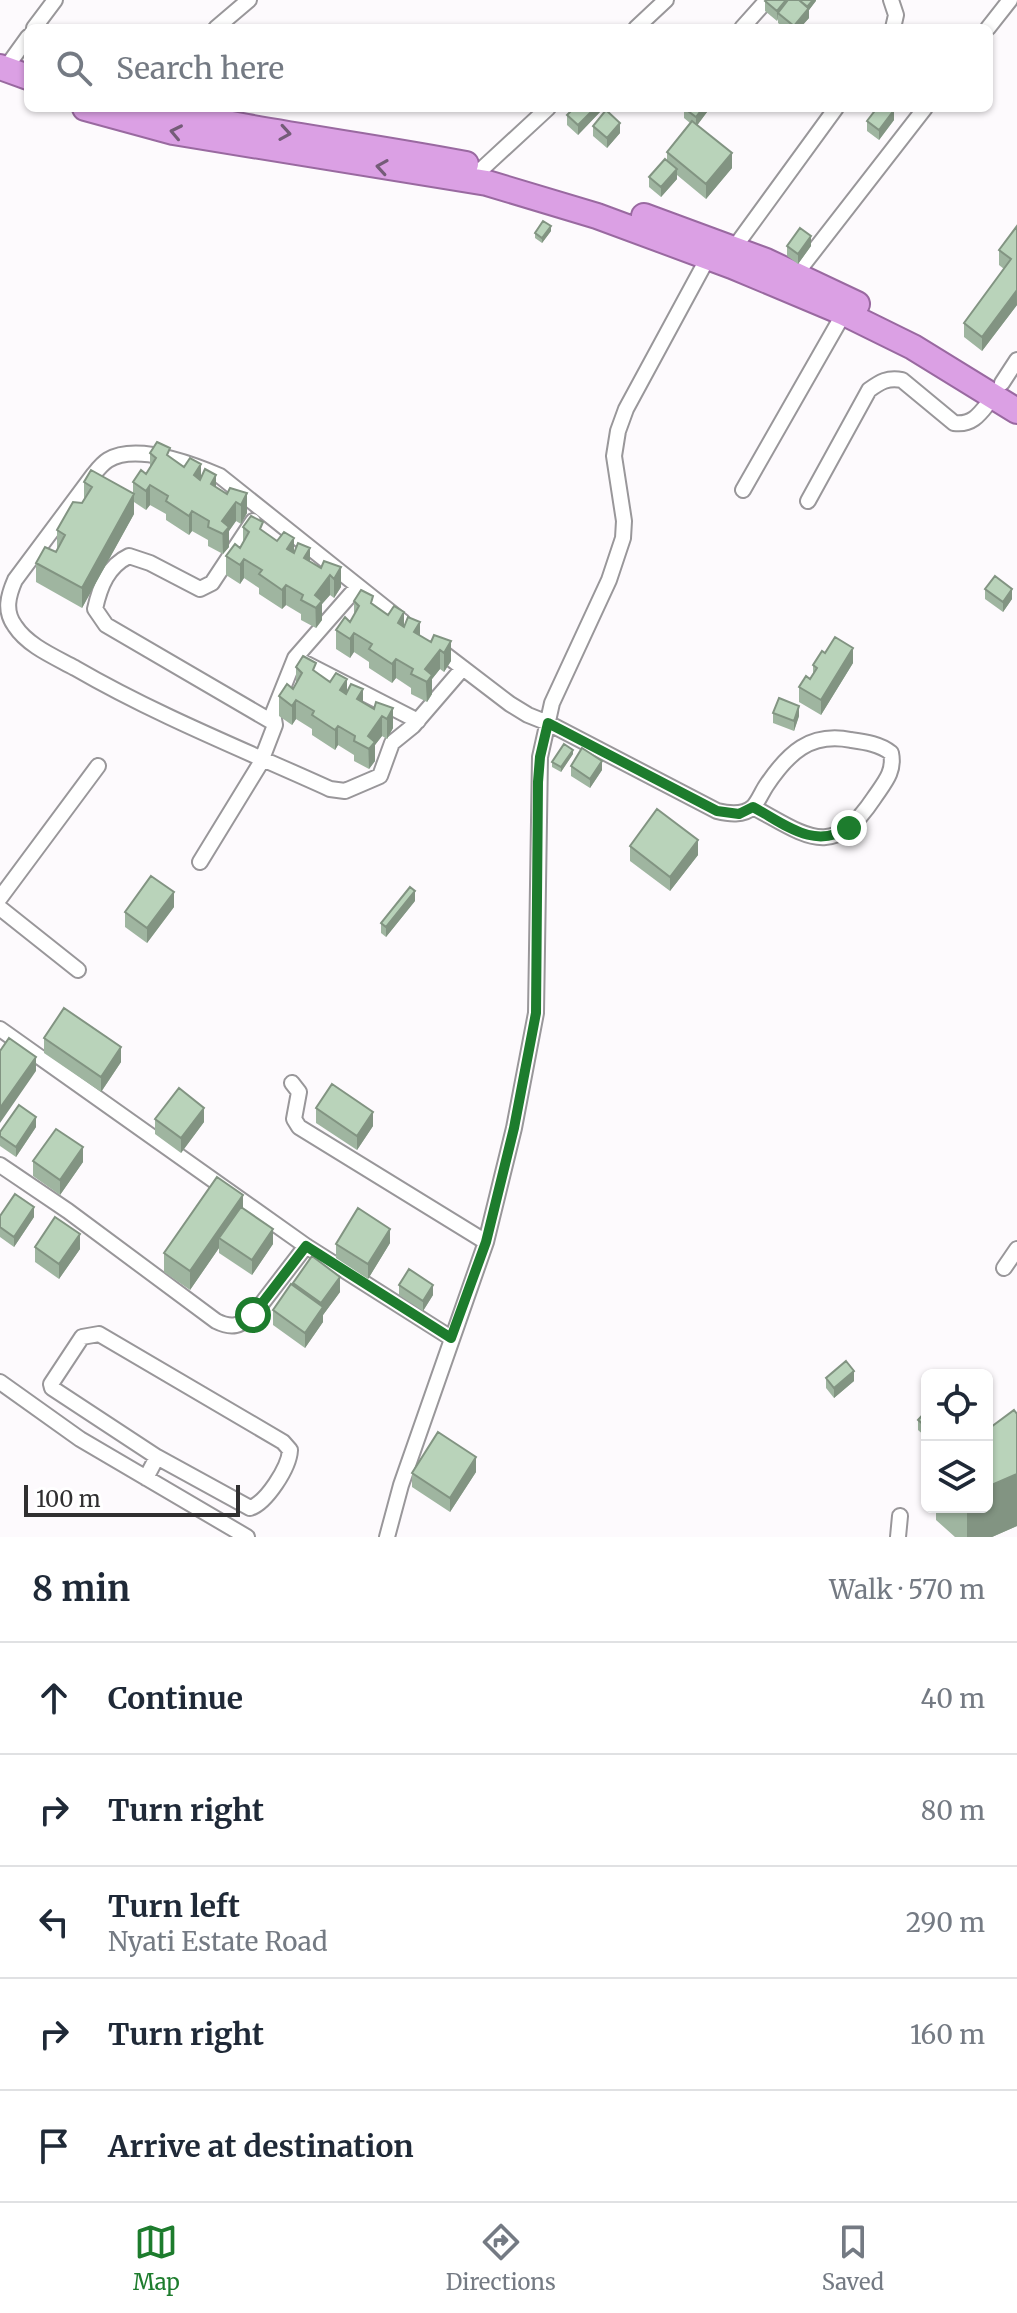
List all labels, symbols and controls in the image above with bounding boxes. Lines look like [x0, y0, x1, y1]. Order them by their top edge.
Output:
search box [24, 24, 993, 112]
icon: search [52, 46, 96, 90]
text: Search here [116, 49, 284, 87]
one-way arrow [170, 124, 183, 141]
one-way arrow [278, 124, 292, 141]
one-way arrow [375, 159, 389, 176]
route end [831, 810, 867, 846]
route start [235, 1297, 271, 1333]
map controls [921, 1369, 993, 1513]
button: locate [921, 1369, 993, 1441]
button: layers [921, 1441, 993, 1513]
scale bar [24, 1481, 240, 1517]
text: 100 m [36, 1485, 101, 1513]
text: 8 min [32, 1568, 130, 1610]
text: Walk · 570 m [829, 1573, 985, 1606]
icon: ahead [32, 1676, 76, 1720]
text: Continue [108, 1679, 243, 1717]
text: 40 m [921, 1682, 985, 1715]
icon: right [32, 1788, 76, 1832]
text: Turn right [108, 1791, 264, 1829]
text: 80 m [921, 1794, 985, 1827]
text: Turn left [108, 1887, 240, 1925]
icon: left [32, 1900, 76, 1944]
text: 290 m [906, 1906, 985, 1939]
text: Nyati Estate Road [108, 1925, 328, 1958]
icon: right [32, 2012, 76, 2056]
text: Turn right [108, 2015, 264, 2053]
text: 160 m [910, 2018, 985, 2051]
icon: arrive [32, 2124, 76, 2168]
text: Arrive at destination [108, 2127, 414, 2165]
tab: Map [133, 2220, 180, 2296]
tab: Directions [446, 2220, 556, 2296]
tab: Saved [822, 2220, 884, 2296]

